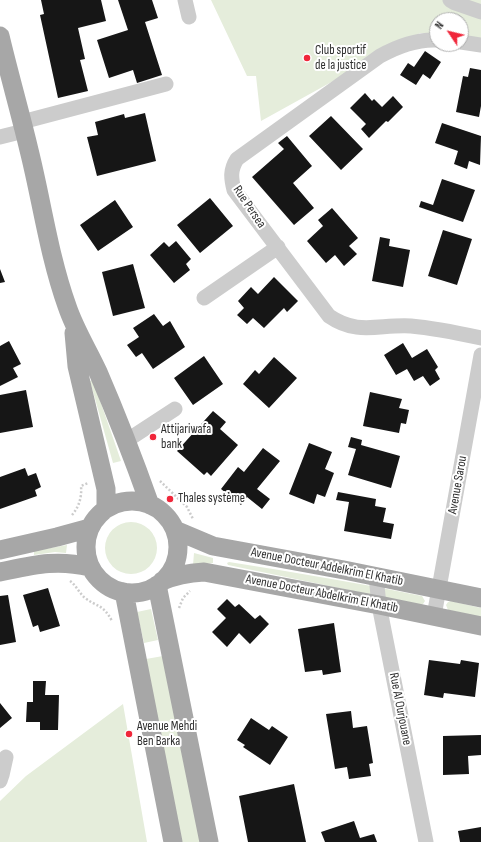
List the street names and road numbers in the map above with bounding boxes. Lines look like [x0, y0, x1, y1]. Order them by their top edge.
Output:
street label: Rue Persea [229, 183, 269, 231]
street label: Avenue Sarou [445, 455, 471, 515]
street label: Avenue Docteur Addelkrim El Khatib [250, 545, 404, 589]
street label: Avenue Docteur Abdelkrim El Khatib [244, 572, 400, 616]
street label: Rue Al Ourjouane [385, 671, 415, 747]

